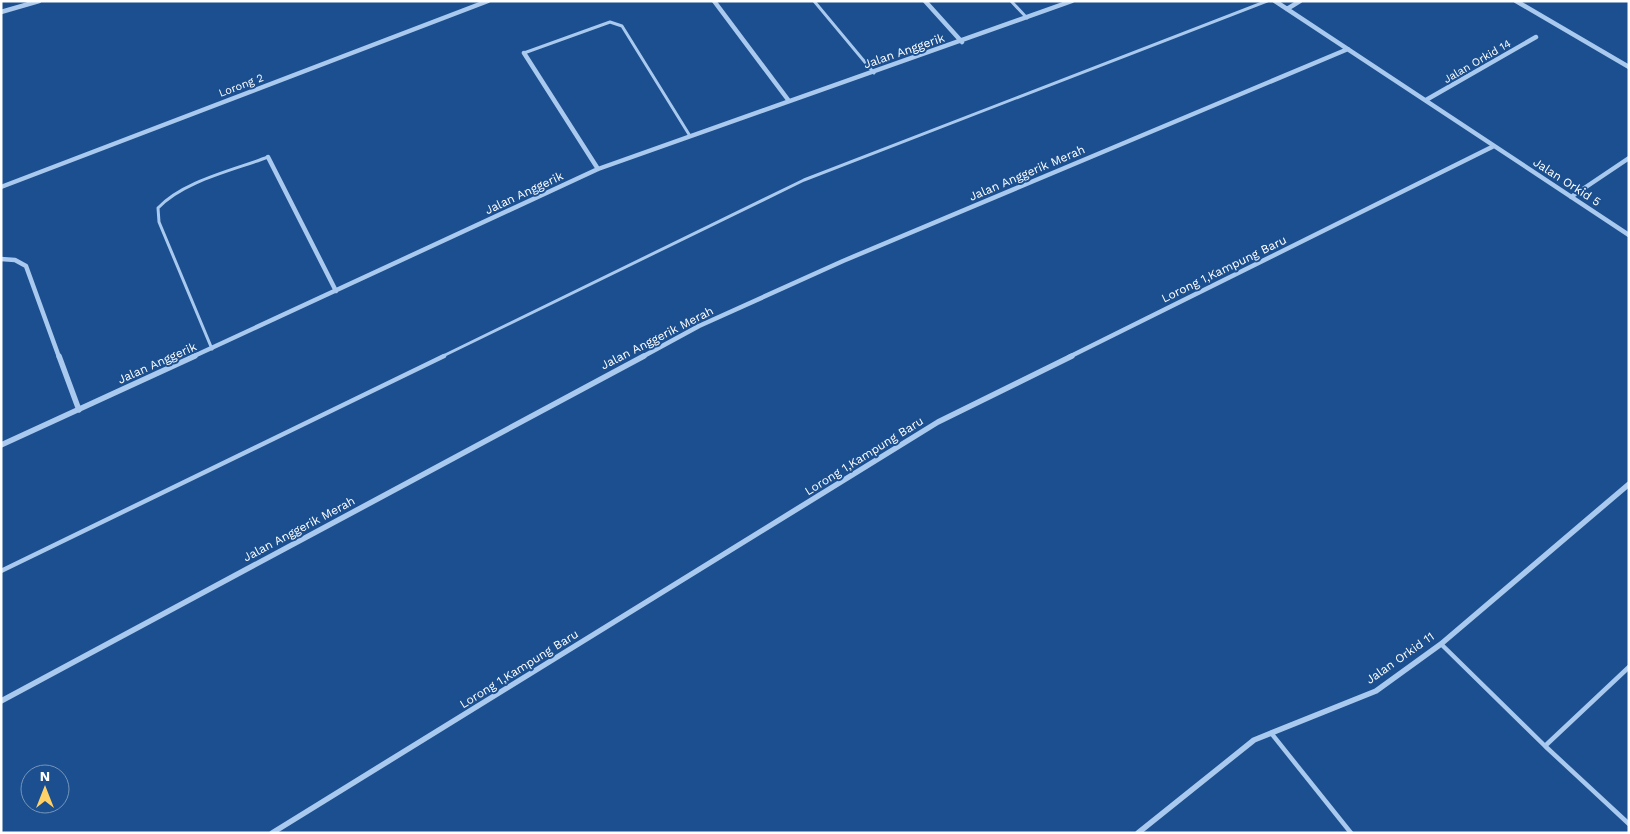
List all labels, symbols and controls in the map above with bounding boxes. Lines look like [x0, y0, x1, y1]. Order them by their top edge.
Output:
street label: Jalan Anggerik [862, 31, 947, 71]
street label: Jalan Orkid 14 [1441, 37, 1514, 86]
street label: Lorong 2 [217, 71, 265, 100]
street label: Jalan Anggerik Merah [967, 142, 1087, 204]
street label: Jalan Orkid 5 [1531, 155, 1603, 209]
street label: Jalan Anggerik [483, 169, 566, 217]
street label: Lorong 1,Kampung Baru [1159, 233, 1289, 305]
street label: Jalan Anggerik Merah [598, 303, 716, 373]
street label: Jalan Anggerik [115, 339, 199, 387]
street label: Lorong 1,Kampung Baru [802, 414, 926, 498]
street label: Jalan Anggerik Merah [241, 494, 357, 564]
street label: Lorong 1,Kampung Baru [457, 627, 581, 711]
street label: Jalan Orkid 11 [1363, 629, 1437, 687]
north arrow [20, 764, 70, 814]
text: N [40, 768, 50, 784]

